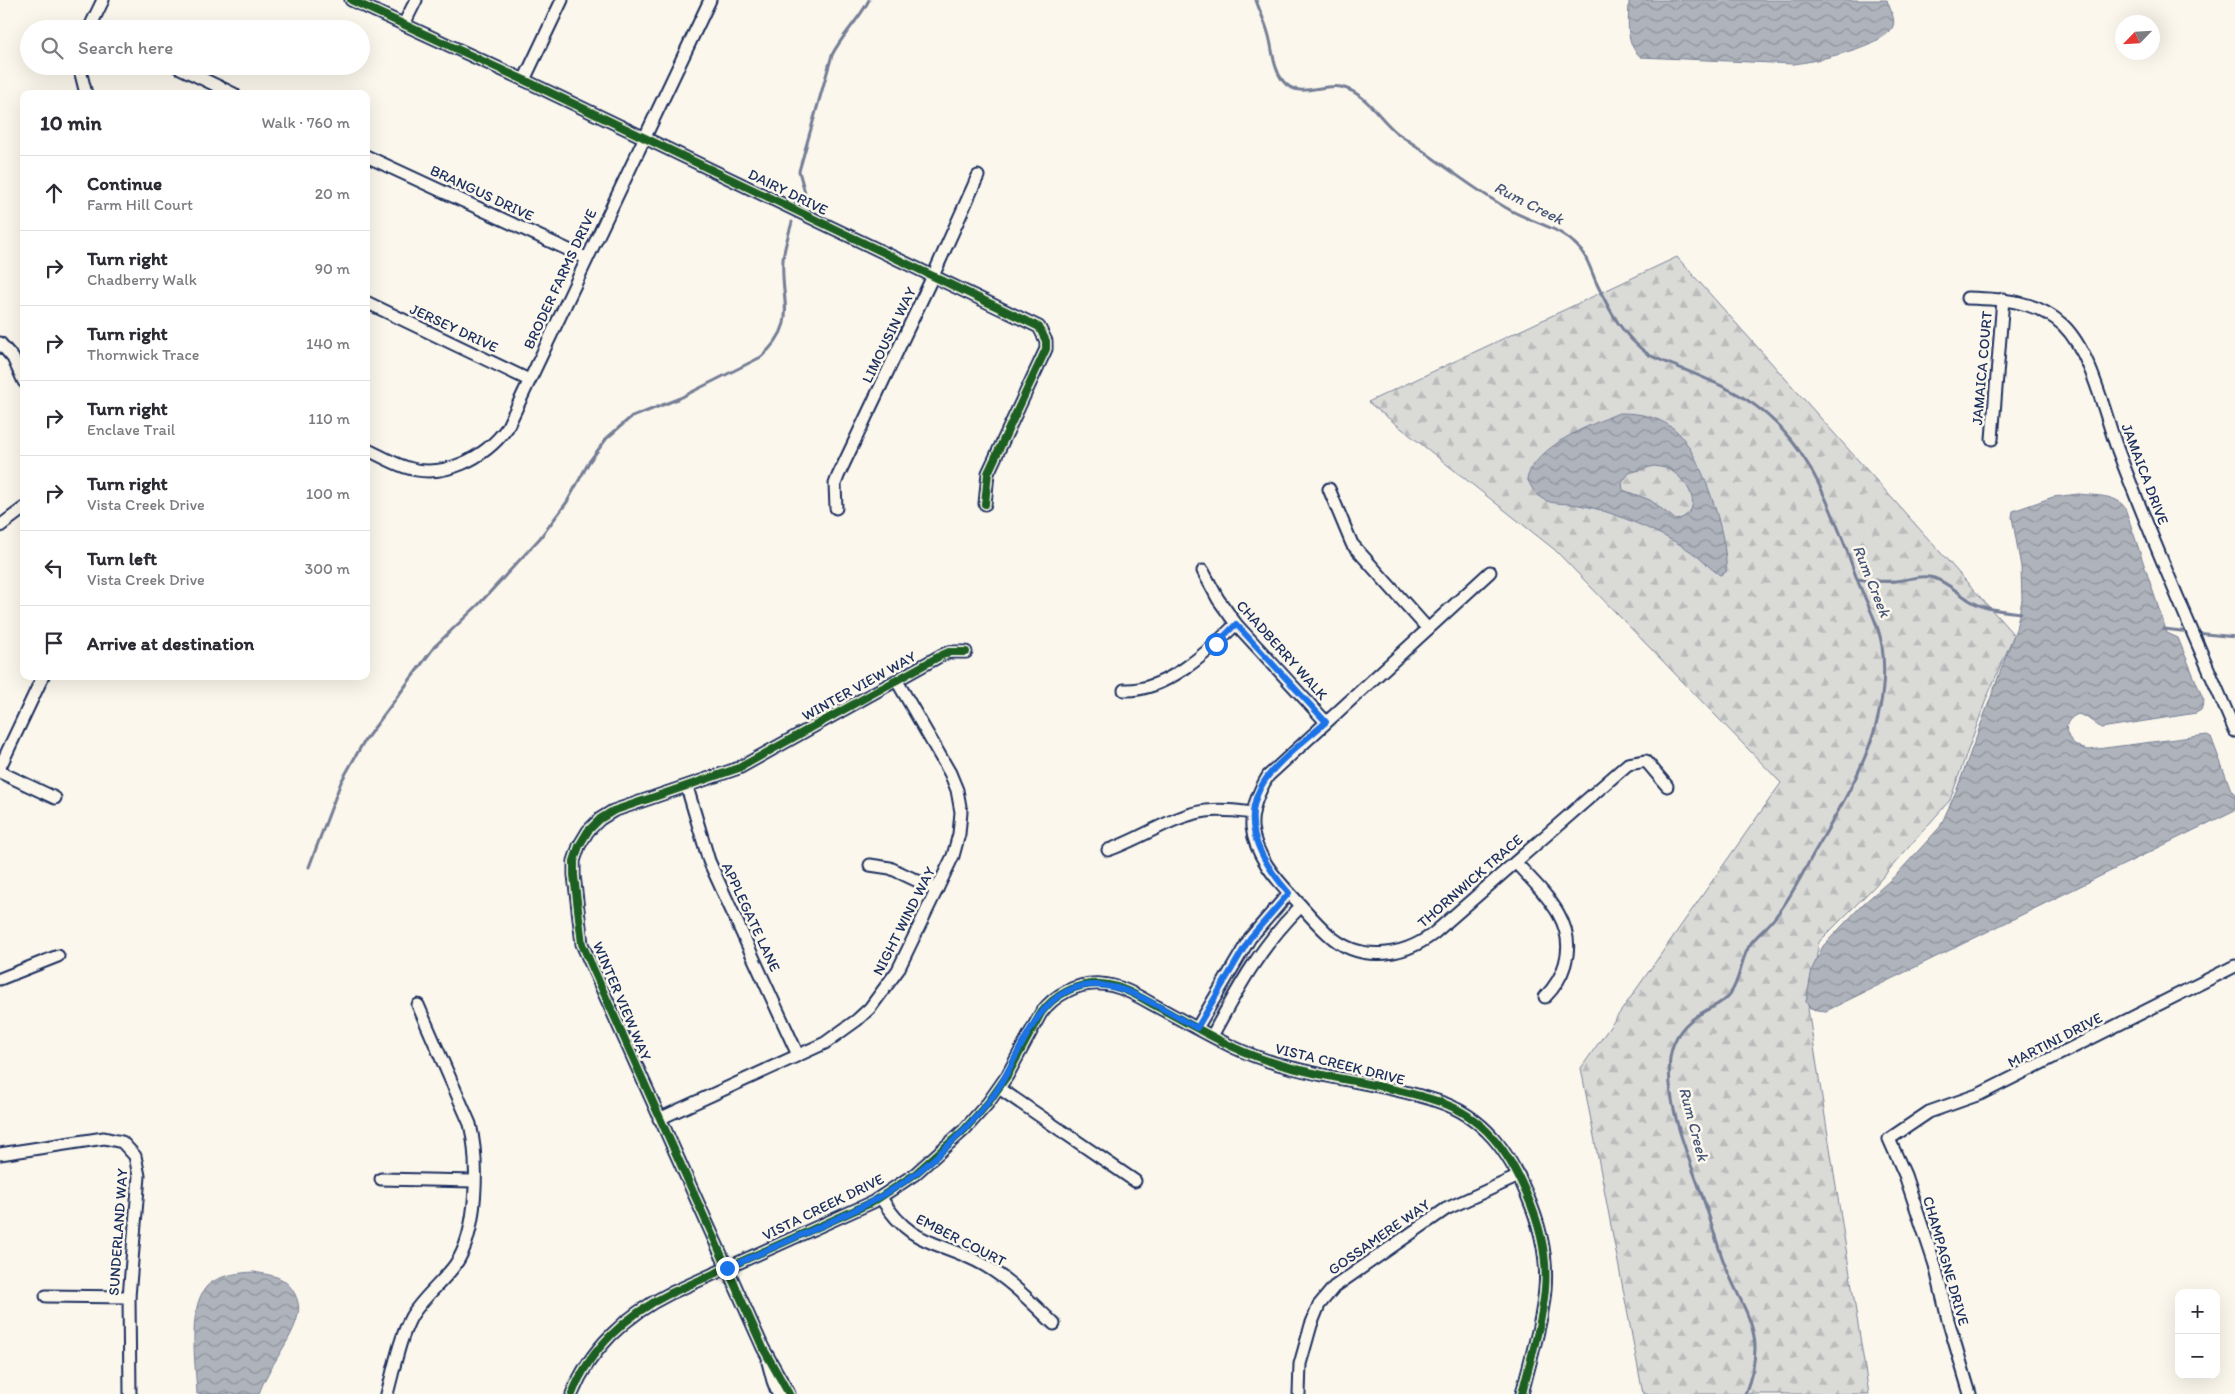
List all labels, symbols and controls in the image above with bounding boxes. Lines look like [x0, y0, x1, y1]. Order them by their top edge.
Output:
north arrow [2115, 15, 2160, 60]
search box [20, 20, 370, 75]
icon: search [38, 34, 66, 62]
text: Search here [78, 36, 173, 59]
text: 10 min [40, 110, 102, 135]
text: Walk · 760 m [262, 113, 350, 132]
street label: BRANGUS DRIVE [427, 161, 537, 225]
street label: DAIRY DRIVE [745, 165, 831, 219]
text: Continue [87, 172, 162, 195]
water label: Rum Creek [1491, 177, 1568, 229]
icon: ahead [40, 179, 68, 207]
text: 20 m [315, 184, 350, 203]
text: Farm Hill Court [87, 195, 193, 214]
street label: BRODER FARMS DRIVE [520, 206, 600, 352]
text: Turn right [87, 247, 168, 270]
icon: right [40, 254, 68, 282]
text: 90 m [315, 259, 350, 278]
text: Chadberry Walk [87, 270, 197, 289]
street label: LIMOUSIN WAY [858, 284, 920, 386]
street label: JERSEY DRIVE [407, 300, 501, 356]
street label: JAMAICA COURT [1968, 309, 1996, 426]
text: Turn right [87, 322, 168, 345]
icon: right [40, 329, 68, 357]
text: 140 m [306, 334, 350, 353]
text: Thornwick Trace [87, 345, 199, 364]
text: Turn right [87, 397, 168, 420]
icon: right [40, 404, 68, 432]
text: 110 m [308, 409, 350, 428]
text: Enclave Trail [87, 420, 175, 439]
street label: JAMAICA DRIVE [2117, 421, 2173, 527]
text: Turn right [87, 472, 168, 495]
icon: right [40, 479, 68, 507]
text: 100 m [306, 484, 350, 503]
text: Vista Creek Drive [87, 495, 205, 514]
water label: Rum Creek [1849, 542, 1895, 620]
text: Turn left [87, 547, 157, 570]
icon: left [40, 554, 68, 582]
text: 300 m [305, 559, 350, 578]
text: Vista Creek Drive [87, 570, 205, 589]
street label: CHADBERRY WALK [1233, 597, 1332, 704]
icon: arrive [40, 629, 68, 657]
text: Arrive at destination [87, 632, 254, 655]
route start [1205, 633, 1228, 656]
street label: WINTER VIEW WAY [799, 647, 920, 725]
street label: THORNWICK TRACE [1414, 830, 1526, 932]
street label: APPLEGATE LANE [718, 860, 784, 974]
street label: NIGHT WIND WAY [869, 863, 939, 978]
street label: WINTER VIEW WAY [589, 939, 655, 1064]
street label: MARTINI DRIVE [2005, 1008, 2105, 1072]
street label: VISTA CREEK DRIVE [1273, 1039, 1407, 1089]
water label: Rum Creek [1675, 1085, 1713, 1164]
street label: SUNDERLAND WAY [105, 1167, 131, 1296]
street label: VISTA CREEK DRIVE [759, 1170, 887, 1244]
street label: CHAMPAGNE DRIVE [1919, 1194, 1973, 1328]
street label: GOSSAMERE WAY [1325, 1195, 1434, 1279]
street label: EMBER COURT [913, 1210, 1010, 1271]
route end [716, 1257, 739, 1280]
map controls [2175, 1289, 2220, 1379]
button: + [2175, 1289, 2220, 1334]
button: − [2175, 1334, 2220, 1379]

